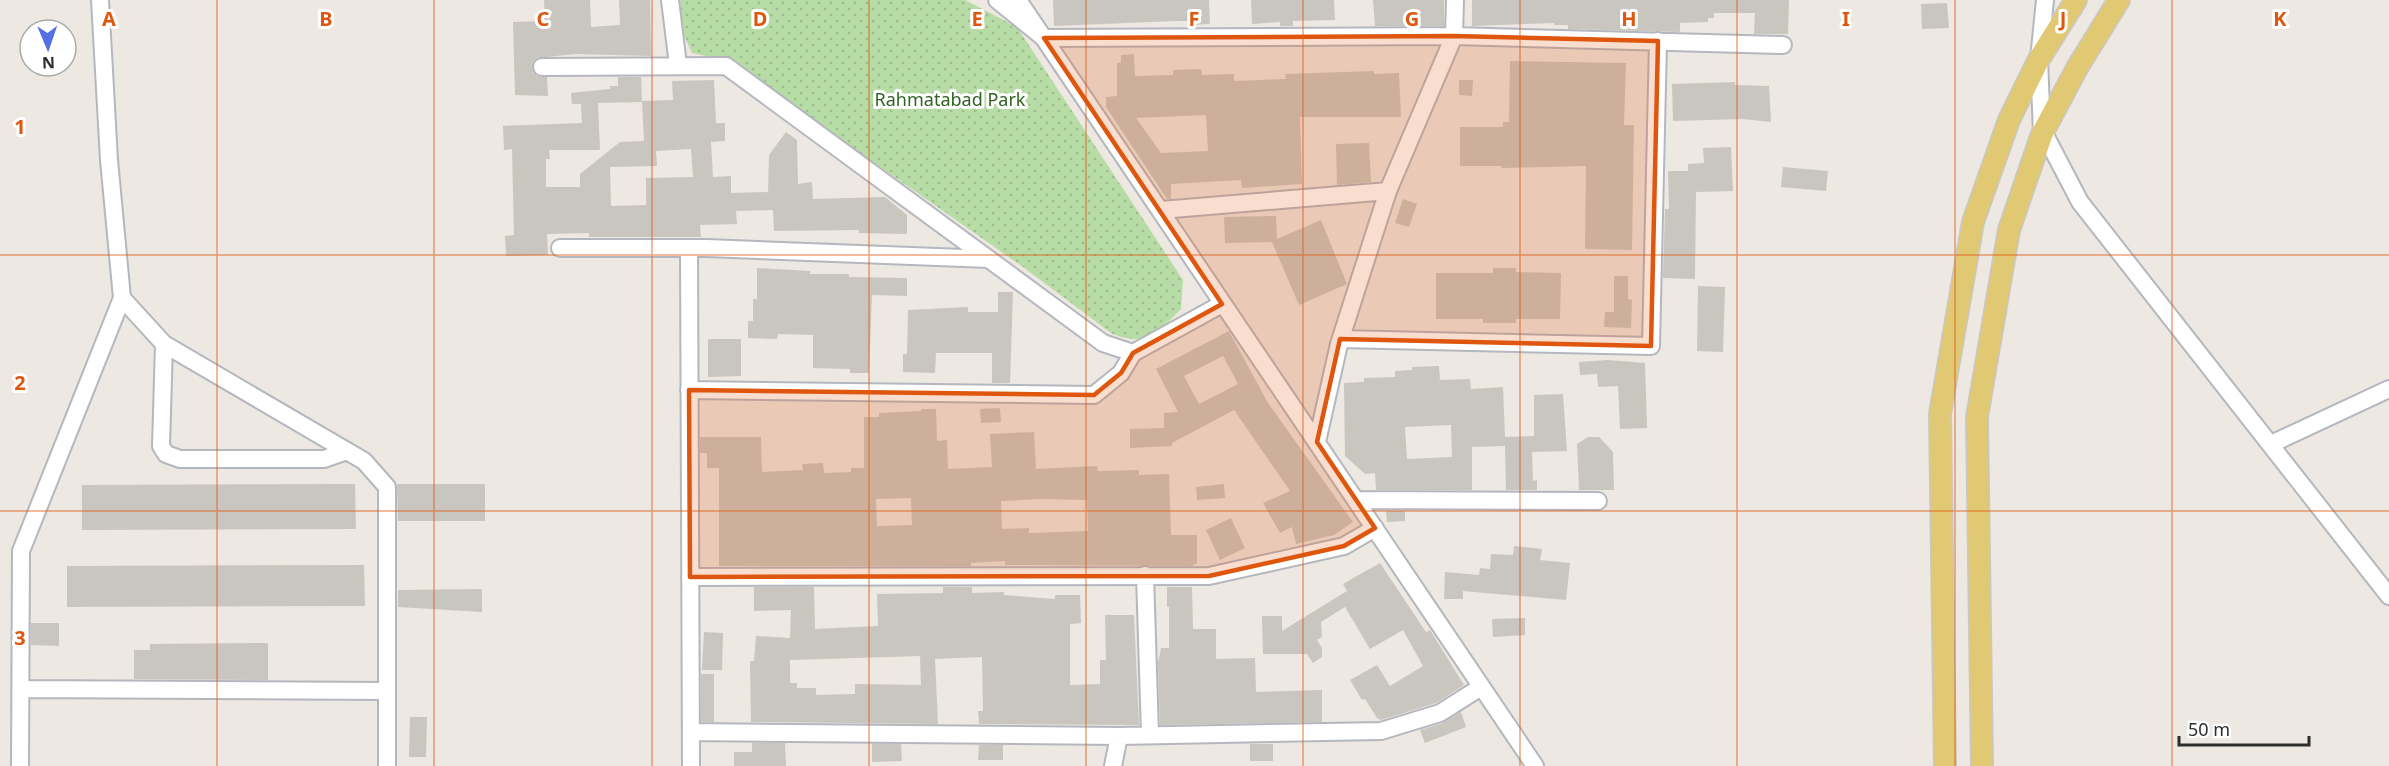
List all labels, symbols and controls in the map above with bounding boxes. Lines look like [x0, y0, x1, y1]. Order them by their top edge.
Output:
text: A [102, 5, 116, 32]
text: B [319, 5, 333, 32]
text: C [537, 5, 550, 32]
text: D [753, 5, 767, 32]
text: E [971, 5, 983, 32]
text: F [1189, 5, 1199, 32]
text: G [1405, 5, 1419, 32]
text: H [1621, 5, 1637, 32]
text: I [1842, 5, 1850, 32]
text: J [2058, 5, 2066, 32]
text: K [2273, 5, 2287, 32]
north arrow [18, 18, 78, 78]
text: N [42, 52, 55, 74]
park label: Rahmatabad Park [875, 87, 1026, 111]
text: 1 [14, 113, 26, 140]
text: 2 [14, 369, 26, 396]
text: 3 [14, 624, 26, 651]
scale bar [2179, 709, 2310, 747]
text: 50 m [2188, 717, 2230, 741]

